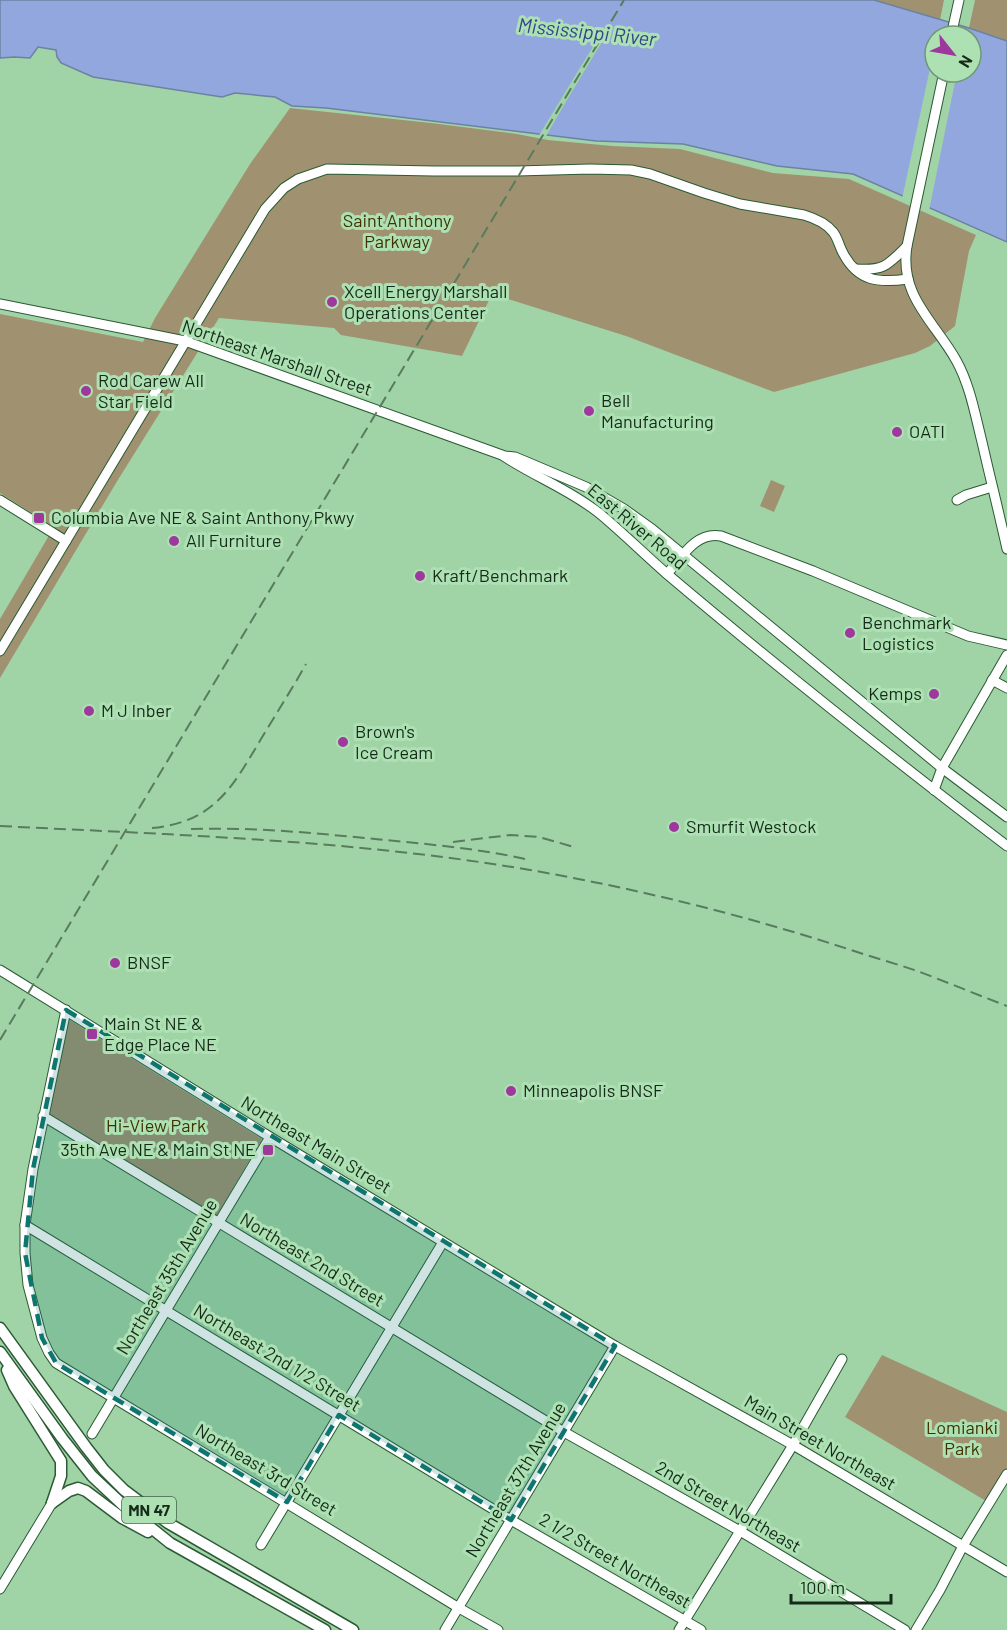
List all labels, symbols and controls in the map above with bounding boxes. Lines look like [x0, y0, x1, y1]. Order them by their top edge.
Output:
water label: Mississippi River [517, 12, 658, 50]
north arrow [923, 24, 983, 84]
text: N [955, 53, 977, 71]
park label: Saint Anthony Parkway [343, 209, 451, 252]
place label: Xcell Energy Marshall Operations Center [344, 280, 507, 323]
marker: Xcell Energy Marshall Operations Center [325, 295, 339, 309]
street label: Northeast Marshall Street [179, 314, 375, 400]
place label: Rod Carew All Star Field [98, 369, 204, 412]
marker: Rod Carew All Star Field [79, 384, 93, 398]
place label: Bell Manufacturing [601, 389, 714, 432]
marker: Bell Manufacturing [582, 404, 596, 418]
place label: OATI [909, 420, 945, 442]
marker: OATI [890, 425, 904, 439]
street label: East River Road [584, 479, 692, 574]
place label: Columbia Ave NE & Saint Anthony Pkwy [51, 506, 354, 528]
marker: Columbia Ave NE & Saint Anthony Pkwy [32, 511, 46, 525]
place label: All Furniture [186, 529, 282, 551]
marker: All Furniture [167, 534, 181, 548]
place label: Kraft/Benchmark [432, 564, 568, 586]
marker: Kraft/Benchmark [413, 569, 427, 583]
place label: Benchmark Logistics [862, 611, 951, 654]
marker: Benchmark Logistics [843, 626, 857, 640]
place label: Kemps [868, 682, 922, 704]
marker: Kemps [927, 687, 941, 701]
place label: M J Inber [101, 699, 172, 721]
marker: M J Inber [82, 704, 96, 718]
place label: Brown's Ice Cream [355, 720, 433, 763]
marker: Brown's Ice Cream [336, 735, 350, 749]
place label: Smurfit Westock [686, 815, 816, 837]
marker: Smurfit Westock [667, 820, 681, 834]
place label: BNSF [127, 951, 171, 973]
marker: BNSF [108, 956, 122, 970]
place label: Main St NE & Edge Place NE [104, 1012, 217, 1055]
marker: Main St NE & Edge Place NE [85, 1027, 99, 1041]
place label: Minneapolis BNSF [523, 1079, 663, 1101]
marker: Minneapolis BNSF [504, 1084, 518, 1098]
street label: Northeast Main Street [237, 1091, 396, 1198]
park label: Hi-View Park [106, 1114, 206, 1136]
place label: 35th Ave NE & Main St NE [60, 1138, 256, 1160]
marker: 35th Ave NE & Main St NE [261, 1143, 275, 1157]
street label: Northeast 35th Avenue [111, 1195, 221, 1358]
street label: Northeast 2nd Street [236, 1207, 389, 1311]
street label: Northeast 2nd 1/2 Street [190, 1299, 365, 1416]
street label: Main Street Northeast [741, 1390, 900, 1495]
street label: Northeast 37th Avenue [460, 1398, 570, 1561]
park label: Lomianki Park [926, 1416, 998, 1459]
street label: Northeast 3rd Street [192, 1418, 341, 1520]
street label: 2nd Street Northeast [652, 1456, 805, 1557]
road number: MN 47 [122, 1497, 176, 1523]
street label: 2 1/2 Street Northeast [536, 1508, 695, 1613]
scale bar [791, 1567, 892, 1605]
text: 100 m [800, 1576, 845, 1598]

